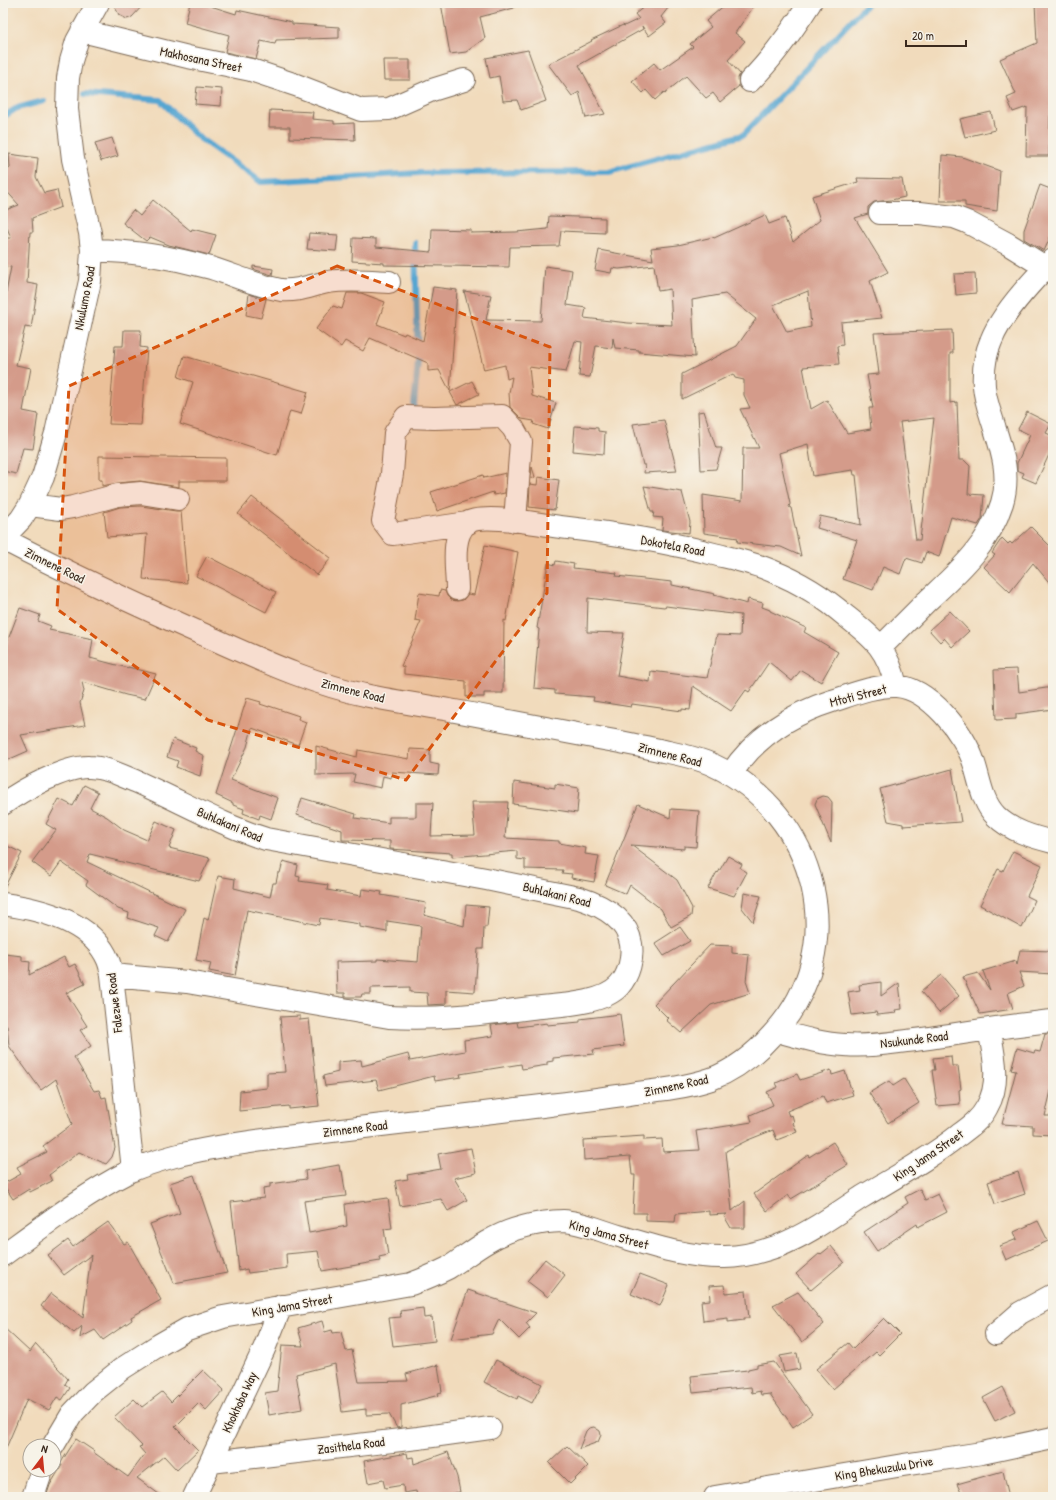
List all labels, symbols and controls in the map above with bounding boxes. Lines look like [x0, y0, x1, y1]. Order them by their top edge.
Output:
scale bar [906, 22, 966, 48]
text: 20 m [912, 27, 934, 44]
street label: Makhosana Street [158, 42, 244, 77]
street label: Nkulumo Road [69, 265, 99, 331]
street label: Dokotela Road [640, 530, 706, 560]
street label: Zimnene Road [22, 543, 88, 587]
street label: Zimnene Road [319, 673, 387, 707]
street label: Mtoti Street [828, 679, 889, 711]
street label: Zimnene Road [636, 737, 704, 771]
street label: Buhlakani Road [195, 802, 265, 846]
street label: Buhlakani Road [521, 877, 593, 911]
street label: Falezwe Road [101, 972, 127, 1035]
street label: Nsukunde Road [879, 1026, 949, 1052]
street label: Zimnene Road [642, 1069, 710, 1101]
street label: Zimnene Road [322, 1115, 388, 1141]
street label: King Jama Street [889, 1124, 967, 1185]
street label: King Jama Street [567, 1215, 651, 1253]
street label: King Jama Street [250, 1289, 334, 1321]
street label: Khokhoba Way [217, 1368, 261, 1436]
street label: Zasithela Road [316, 1432, 386, 1458]
north arrow [22, 1438, 62, 1478]
text: N [40, 1441, 50, 1456]
street label: King Bhekuzulu Drive [834, 1451, 934, 1485]

